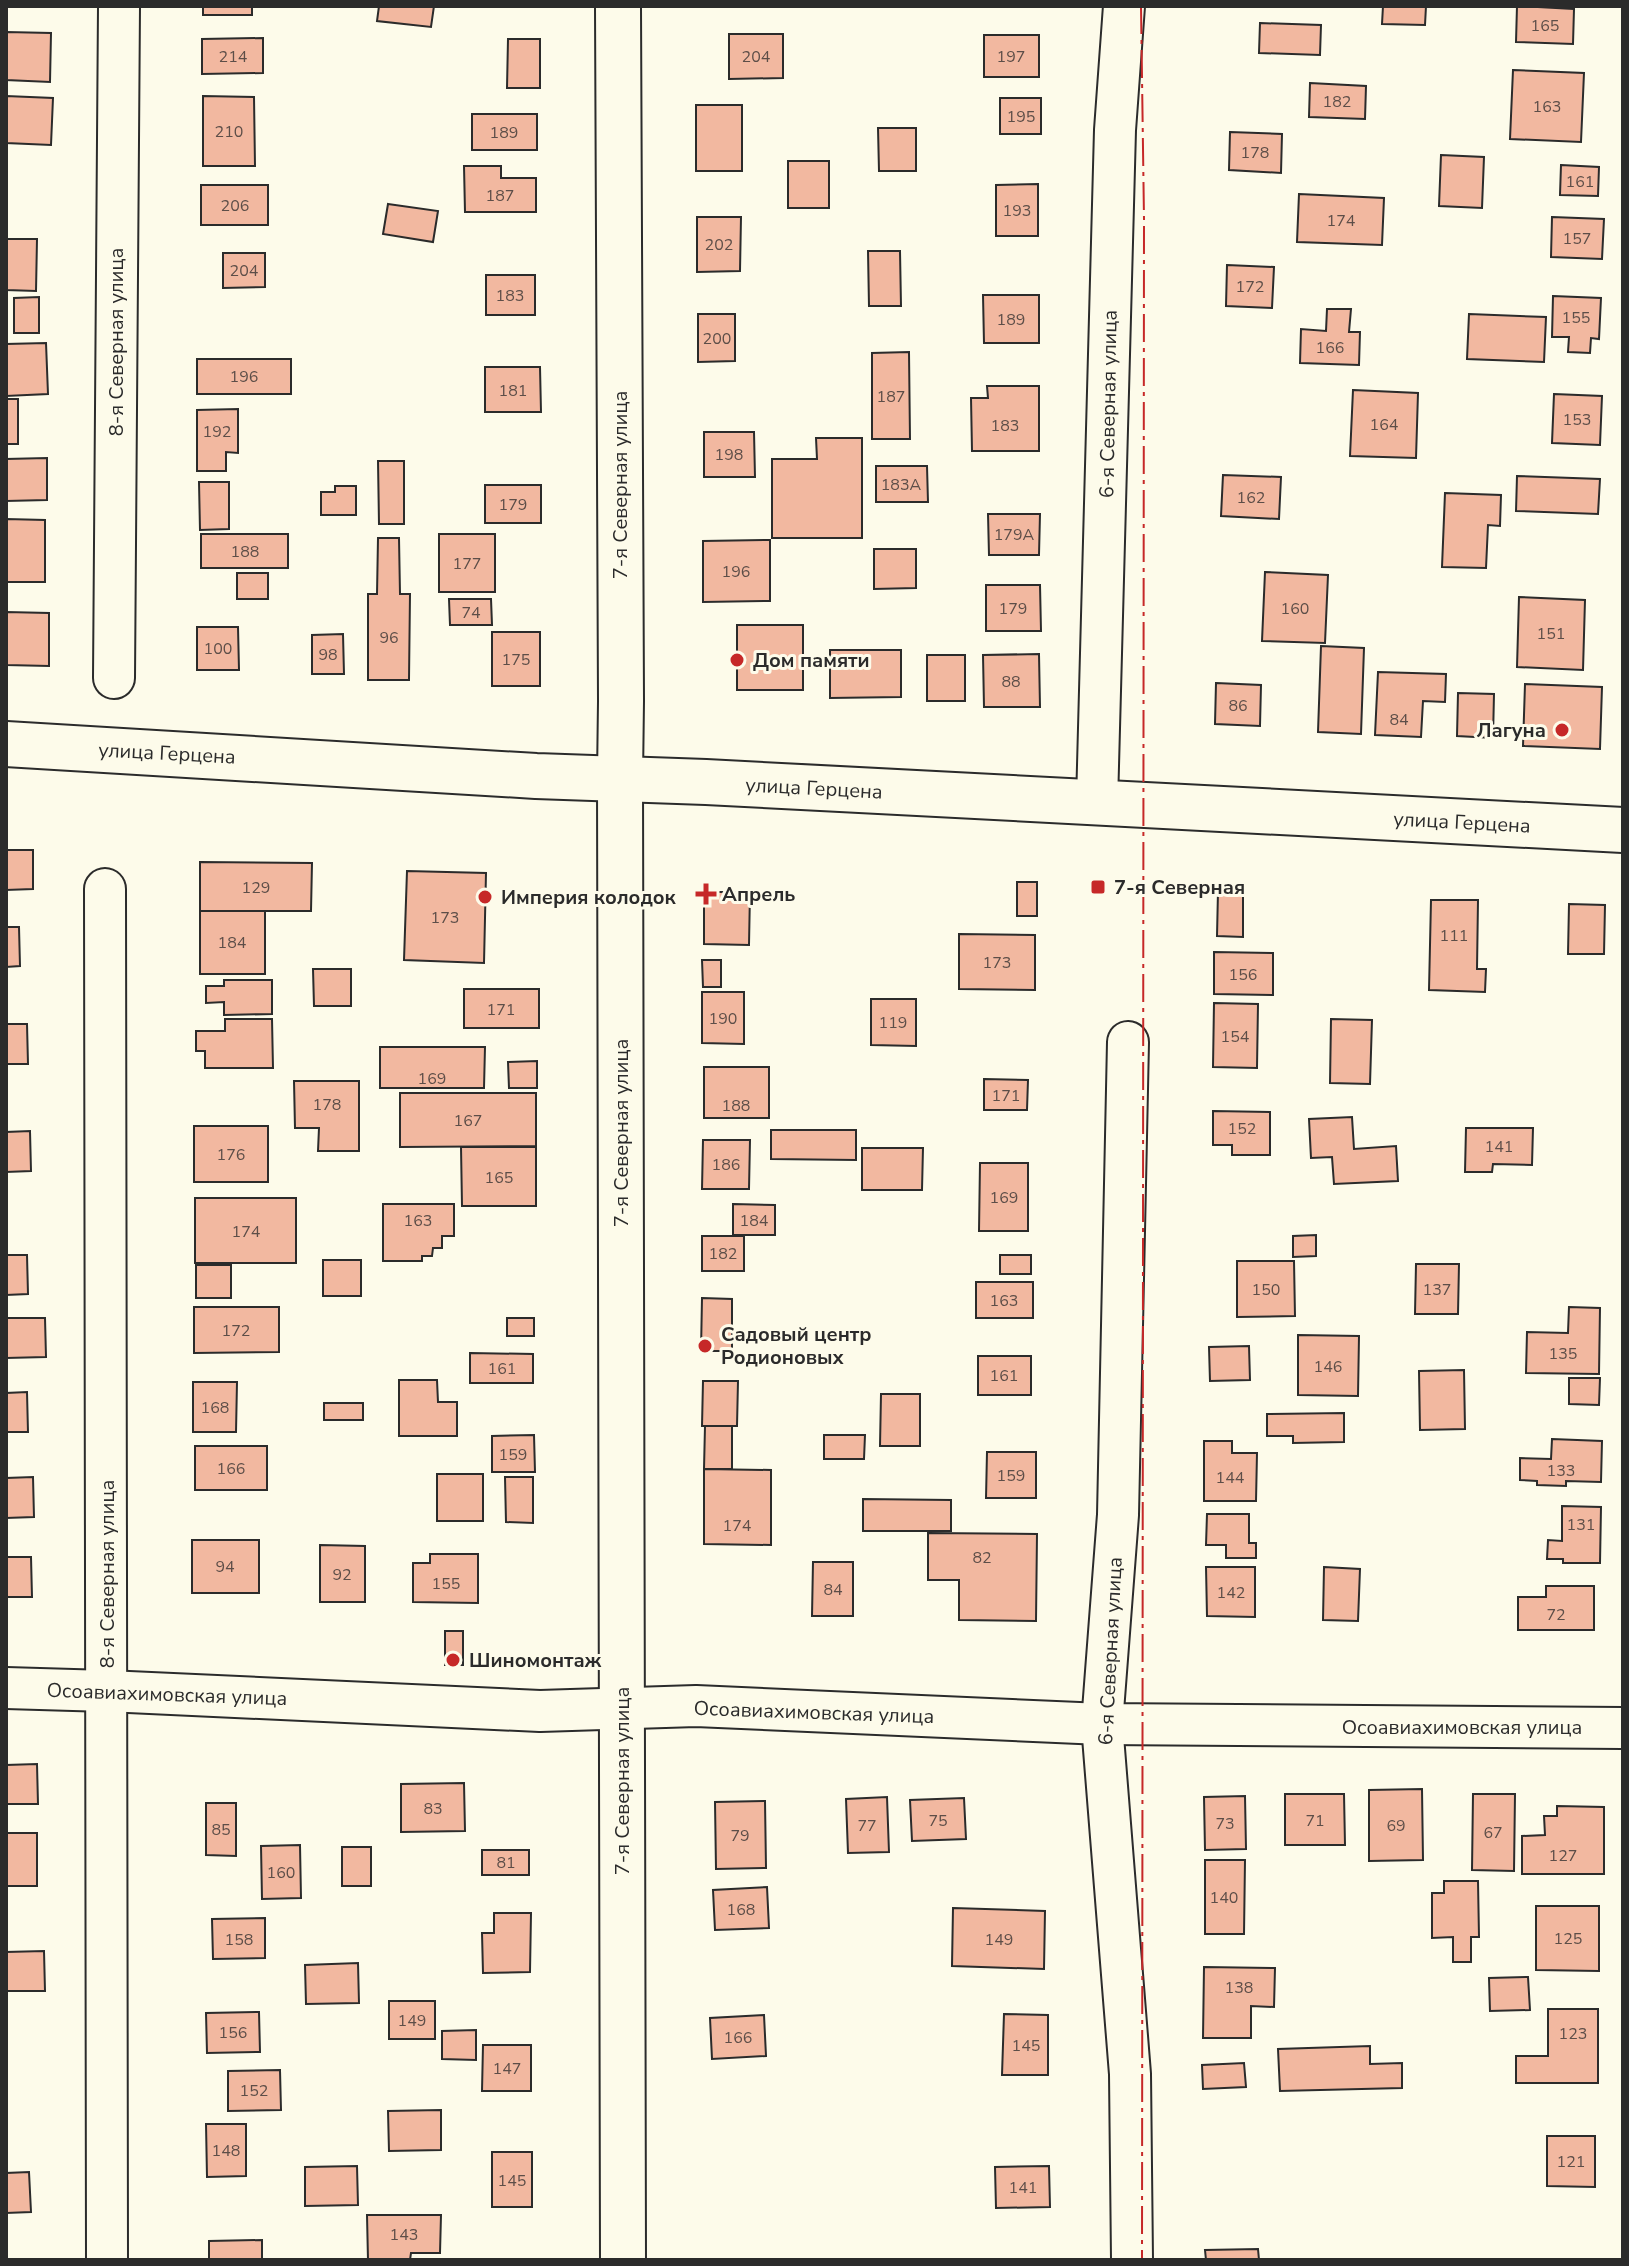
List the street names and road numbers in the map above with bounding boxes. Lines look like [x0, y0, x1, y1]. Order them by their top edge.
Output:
street label: 8-я Северная улица [103, 248, 130, 436]
street label: 6-я Северная улица [1093, 310, 1124, 498]
street label: 7-я Северная улица [607, 391, 634, 579]
street label: улица Герцена [98, 736, 236, 771]
street label: улица Герцена [745, 771, 883, 806]
street label: улица Герцена [1393, 805, 1531, 840]
street label: 7-я Северная улица [608, 1039, 635, 1227]
street label: 8-я Северная улица [94, 1480, 121, 1668]
street label: 6-я Северная улица [1092, 1556, 1129, 1746]
street label: Осоавиахимовская улица [46, 1677, 288, 1712]
street label: 7-я Северная улица [609, 1687, 636, 1875]
street label: Осоавиахимовская улица [693, 1695, 935, 1730]
street label: Осоавиахимовская улица [1342, 1714, 1582, 1741]

